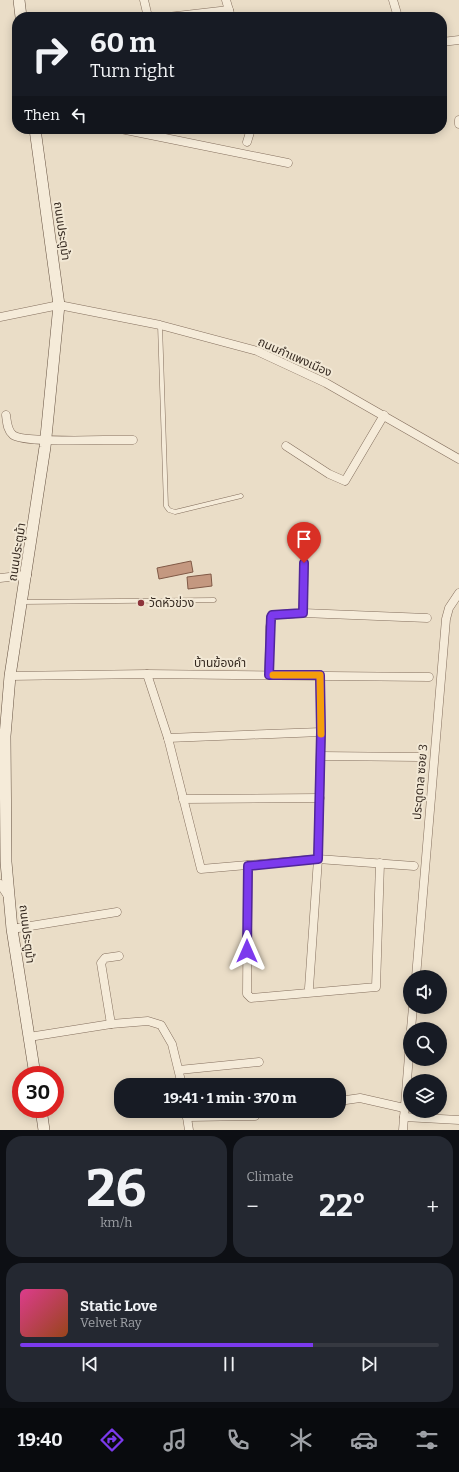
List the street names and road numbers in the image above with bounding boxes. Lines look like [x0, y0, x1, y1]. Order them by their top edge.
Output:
street label: ถนนประตูม้า [51, 201, 73, 261]
street label: ถนนกำแพงเมือง [256, 334, 334, 380]
street label: ถนนประตูม้า [5, 522, 29, 582]
street label: บ้านฆ้องคำ [194, 656, 246, 670]
street label: ประตูดาล ซอย 3 [410, 743, 430, 821]
street label: ถนนประตูม้า [16, 904, 38, 964]

